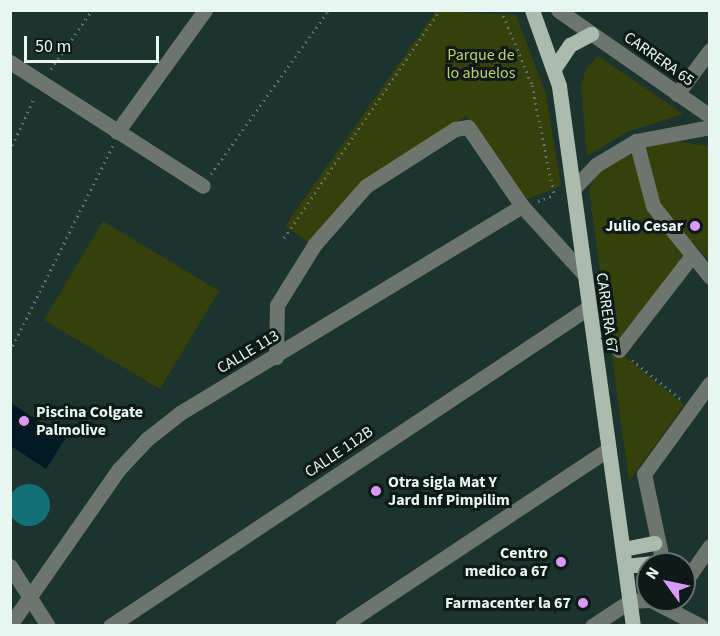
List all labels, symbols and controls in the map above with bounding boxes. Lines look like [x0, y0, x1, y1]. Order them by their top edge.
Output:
scale bar [27, 24, 162, 62]
street label: CARRERA 65 [620, 28, 698, 90]
text: 50 m [35, 34, 71, 59]
park label: Parque de lo abuelos [447, 45, 515, 83]
place label: Julio Cesar [605, 216, 683, 236]
marker: Julio Cesar [688, 219, 702, 233]
street label: CARRERA 67 [592, 271, 622, 355]
street label: CALLE 113 [214, 326, 282, 378]
place label: Piscina Colgate Palmolive [36, 402, 143, 440]
marker: Piscina Colgate Palmolive [17, 414, 31, 428]
street label: CALLE 112B [301, 422, 377, 482]
place label: Otra sigla Mat Y Jard Inf Pimpilim [388, 472, 510, 510]
marker: Otra sigla Mat Y Jard Inf Pimpilim [369, 484, 383, 498]
place label: Centro medico a 67 [465, 543, 548, 581]
north arrow [636, 552, 696, 612]
marker: Centro medico a 67 [552, 553, 570, 571]
text: N [640, 563, 665, 584]
place label: Farmacenter la 67 [445, 593, 571, 613]
marker: Farmacenter la 67 [576, 596, 590, 610]

